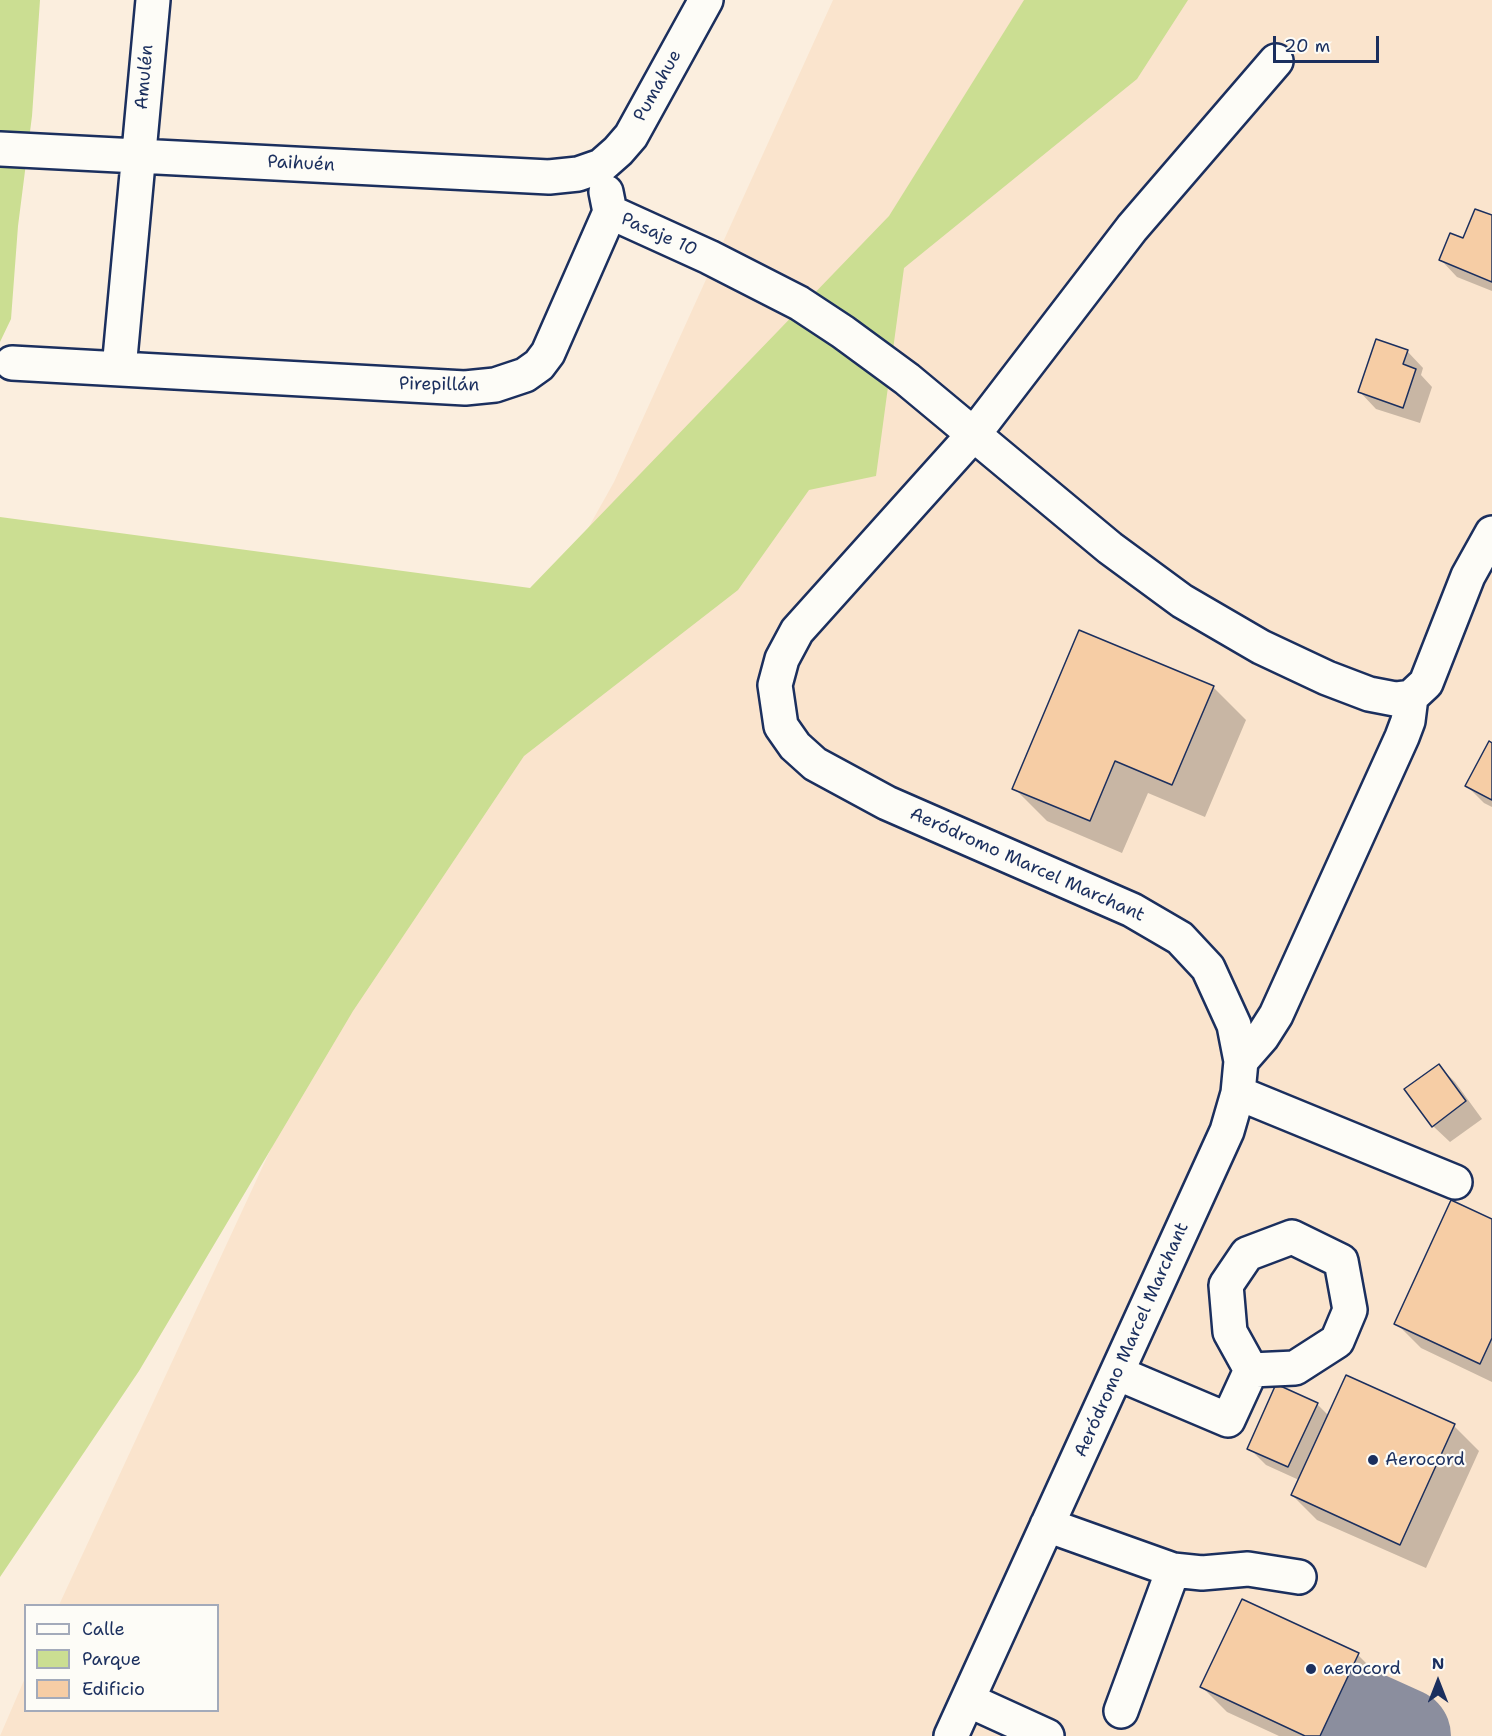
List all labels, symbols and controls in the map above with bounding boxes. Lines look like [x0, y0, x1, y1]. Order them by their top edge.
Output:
scale bar [1276, 24, 1382, 62]
text: 20 m [1284, 34, 1330, 58]
street label: Amulén [131, 44, 159, 110]
street label: Pumahue [630, 46, 686, 126]
street label: Paihuén [267, 151, 335, 177]
street label: Pasaje 10 [618, 209, 700, 261]
street label: Pirepillán [399, 373, 479, 397]
street label: Aeródromo Marcel Marchant [906, 803, 1148, 927]
street label: Aeródromo Marcel Marchant [1070, 1219, 1194, 1461]
place label: Aerocord [1385, 1449, 1465, 1471]
marker: Aerocord [1366, 1453, 1380, 1467]
legend [24, 1604, 219, 1712]
text: Calle [82, 1617, 125, 1641]
text: Parque [82, 1647, 141, 1671]
north arrow [1408, 1652, 1468, 1712]
text: N [1432, 1653, 1444, 1674]
place label: aerocord [1323, 1658, 1401, 1680]
marker: aerocord [1304, 1662, 1318, 1676]
text: Edificio [82, 1677, 145, 1701]

